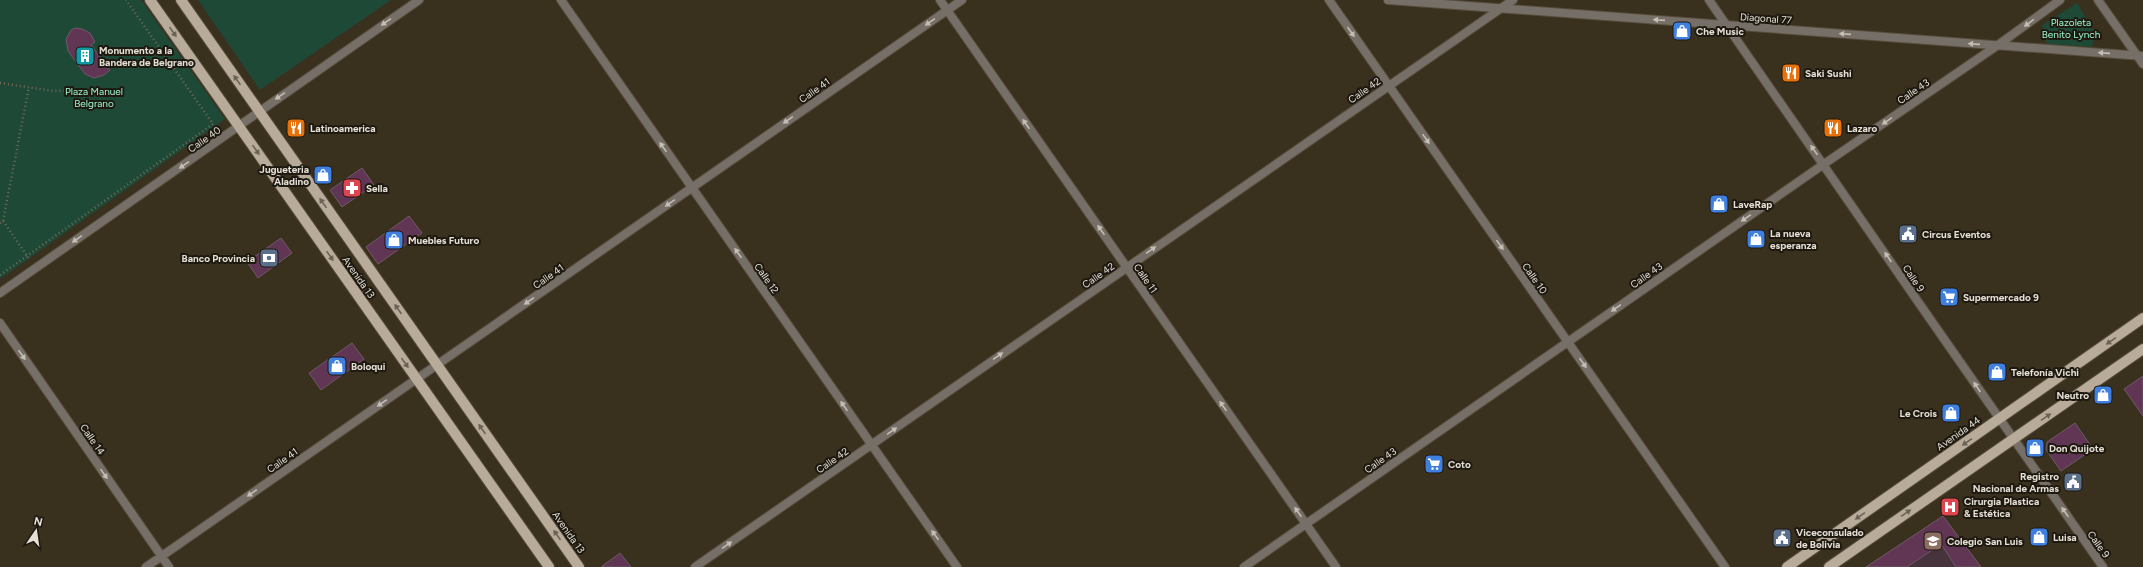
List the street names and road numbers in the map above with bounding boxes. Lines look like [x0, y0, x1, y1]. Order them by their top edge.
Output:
street label: Diagonal 77 [1740, 10, 1793, 27]
street label: Calle 41 [796, 75, 832, 106]
street label: Calle 42 [1346, 75, 1383, 106]
street label: Calle 43 [1895, 76, 1932, 107]
street label: Calle 40 [185, 123, 223, 155]
street label: Avenida 13 [339, 254, 378, 301]
street label: Calle 12 [751, 260, 782, 296]
street label: Calle 42 [1080, 260, 1117, 291]
street label: Calle 10 [1519, 260, 1550, 296]
street label: Calle 43 [1628, 260, 1665, 291]
street label: Calle 41 [530, 261, 566, 292]
street label: Calle 11 [1131, 261, 1160, 295]
street label: Calle 9 [1900, 262, 1928, 295]
street label: Avenida 44 [1934, 413, 1983, 453]
street label: Calle 14 [77, 421, 108, 457]
street label: Calle 41 [264, 445, 300, 476]
street label: Calle 42 [814, 445, 851, 476]
street label: Calle 43 [1362, 445, 1399, 476]
street label: Avenida 13 [549, 509, 588, 556]
street label: Calle 9 [2085, 528, 2113, 561]

